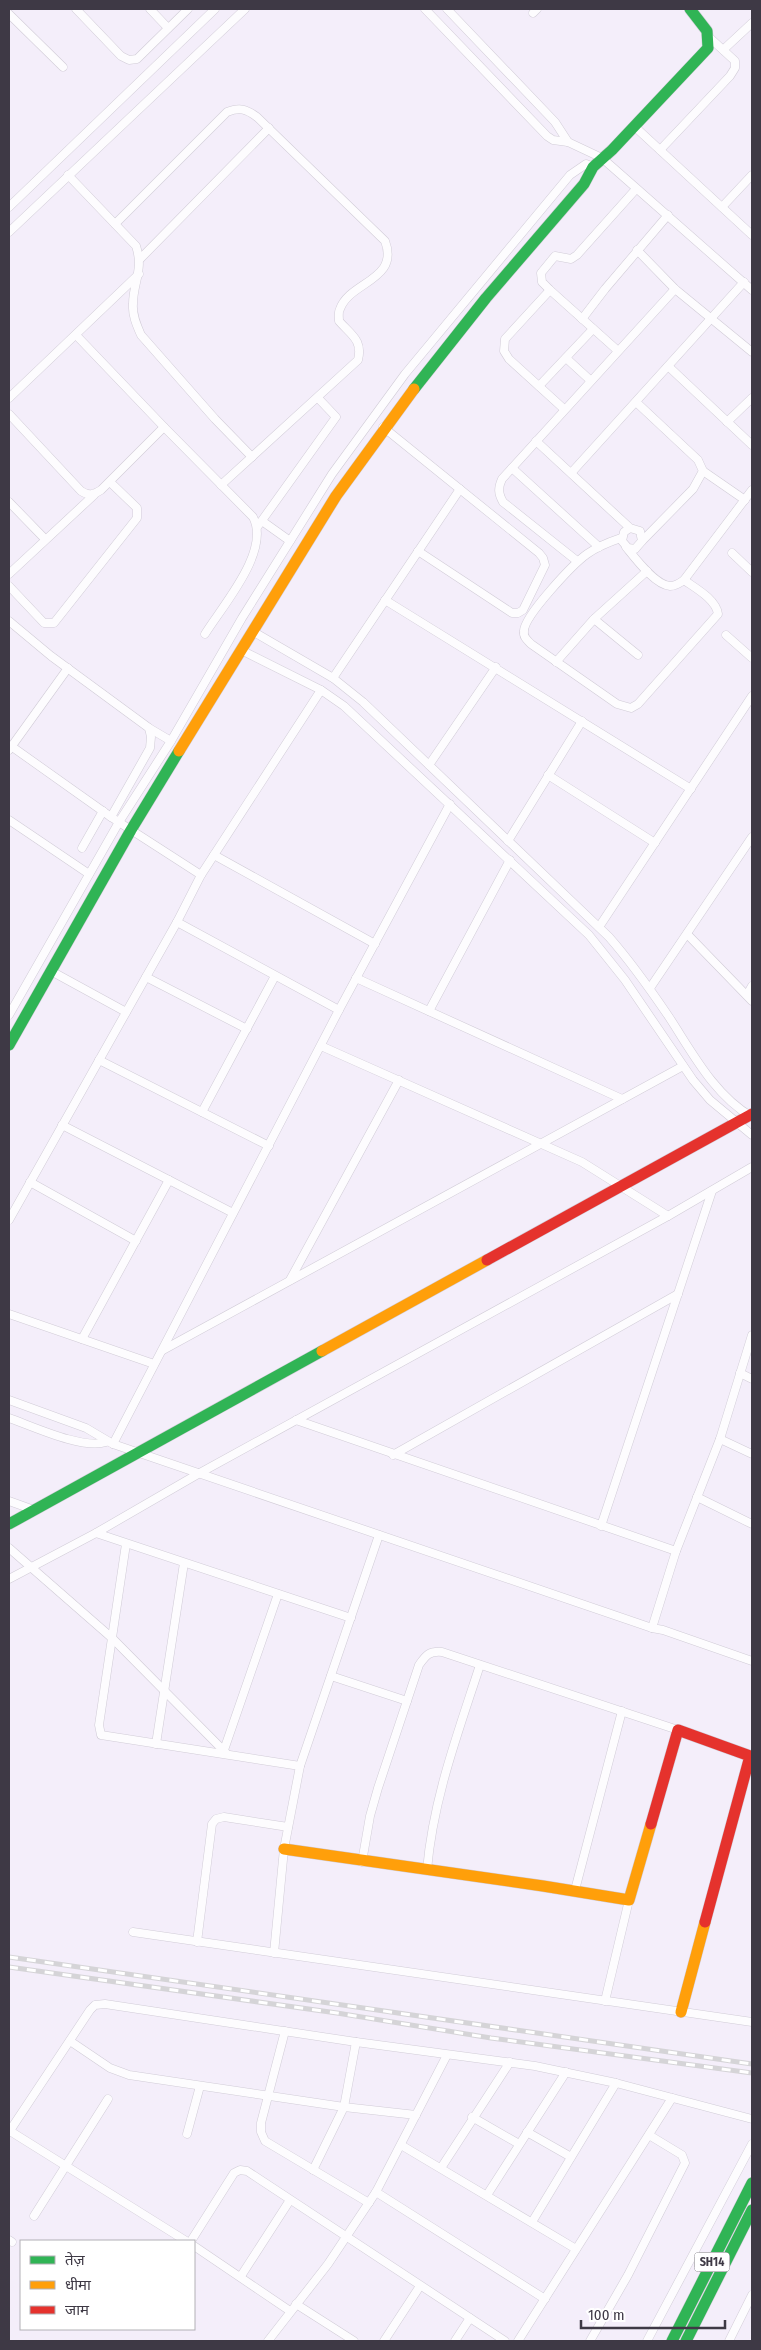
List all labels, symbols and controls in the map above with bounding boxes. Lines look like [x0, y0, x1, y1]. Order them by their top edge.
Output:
legend [20, 2240, 195, 2330]
text: तेज़ [65, 2251, 86, 2269]
road number: SH14 [694, 2252, 730, 2272]
text: धीमा [65, 2276, 92, 2294]
scale bar [581, 2298, 725, 2330]
text: जाम [65, 2301, 90, 2319]
text: 100 m [588, 2306, 625, 2324]

